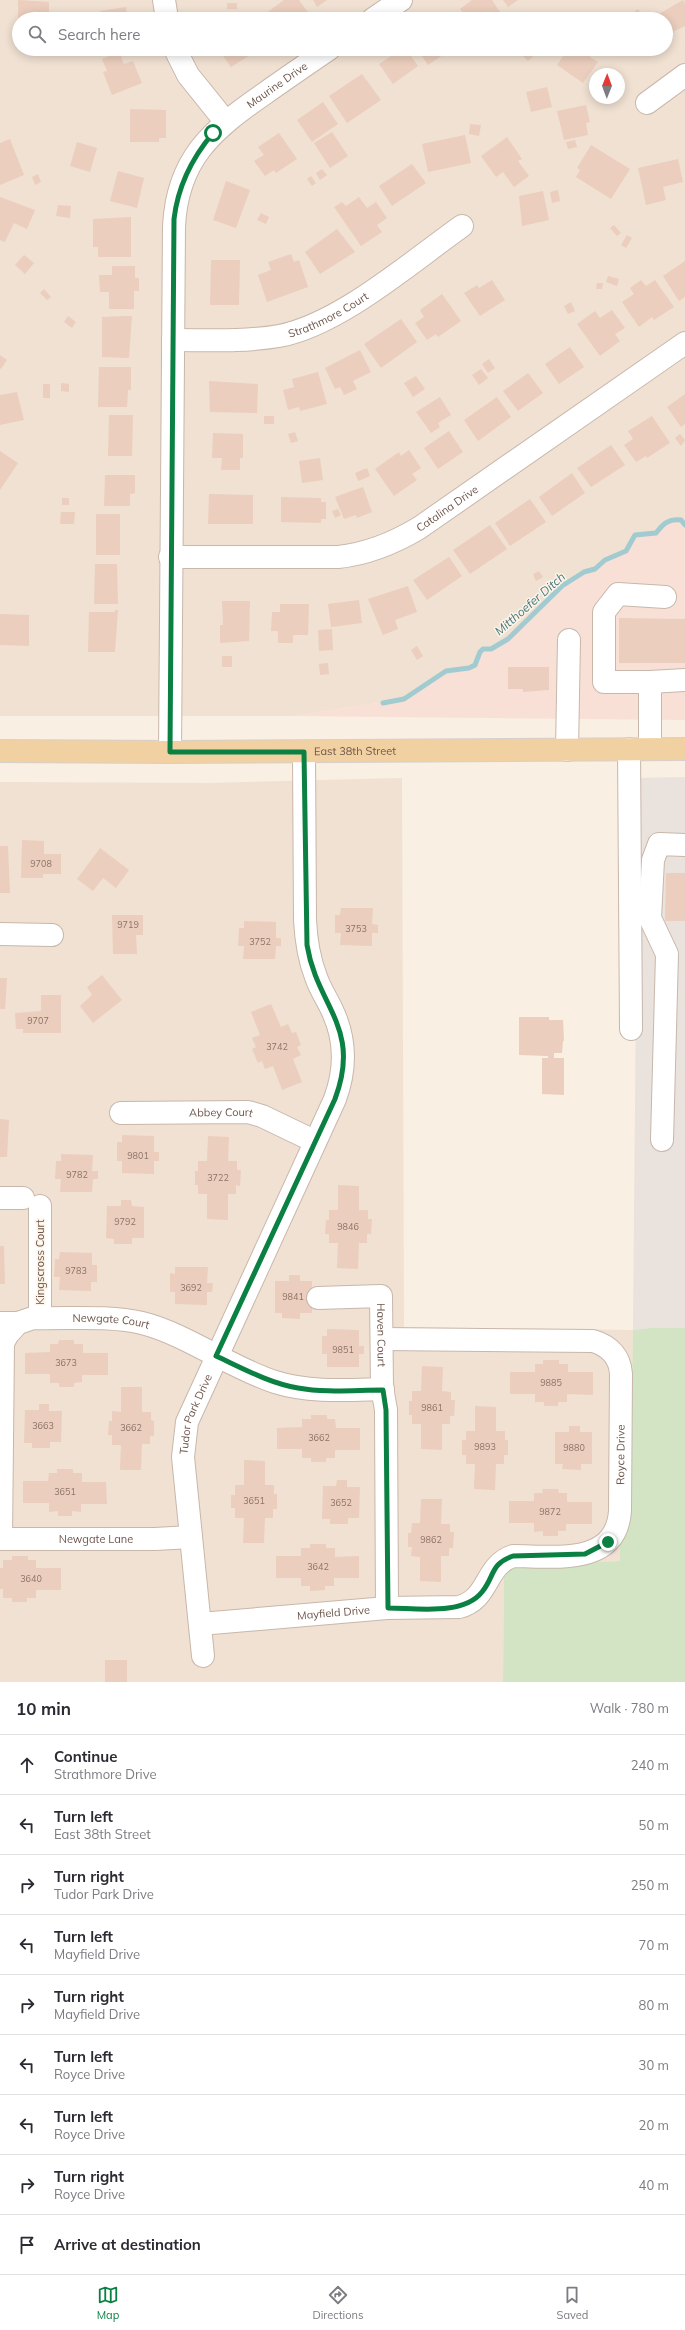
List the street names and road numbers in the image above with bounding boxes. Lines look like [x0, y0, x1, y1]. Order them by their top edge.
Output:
street label: Maurine Drive [244, 59, 310, 111]
street label: Strathmore Court [286, 289, 371, 341]
street label: Catalina Drive [414, 482, 481, 535]
street label: East 38th Street [314, 744, 396, 758]
street label: Abbey Court [189, 1105, 255, 1120]
street label: Kingscross Court [33, 1219, 47, 1305]
street label: Haven Court [374, 1303, 389, 1367]
street label: Newgate Court [72, 1311, 151, 1332]
street label: Tudor Park Drive [176, 1372, 215, 1455]
street label: Royce Drive [613, 1425, 628, 1485]
street label: Newgate Lane [59, 1532, 133, 1546]
street label: Mayfield Drive [297, 1602, 370, 1623]

